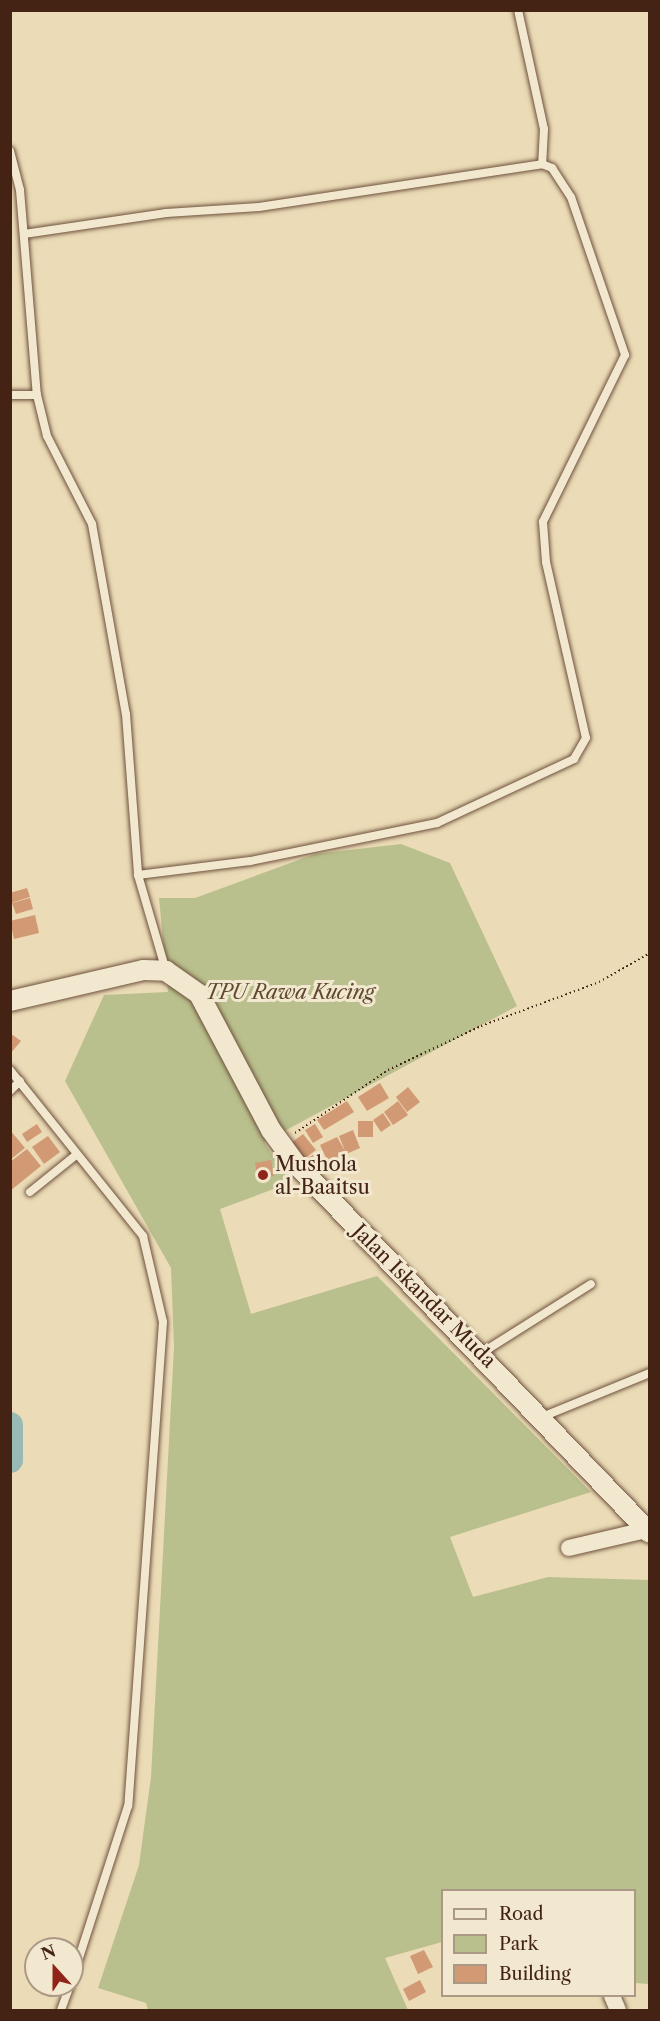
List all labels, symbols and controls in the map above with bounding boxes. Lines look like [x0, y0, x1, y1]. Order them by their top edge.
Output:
park label: TPU Rawa Kucing [206, 980, 374, 1004]
place label: Mushola al-Baaitsu [275, 1152, 370, 1199]
marker: Mushola al-Baaitsu [256, 1168, 270, 1182]
street label: Jalan Iskandar Muda [347, 1219, 501, 1373]
legend [441, 1889, 636, 1997]
text: Road [499, 1903, 544, 1925]
text: Park [499, 1933, 538, 1955]
north arrow [24, 1937, 84, 1997]
text: N [38, 1940, 58, 1964]
text: Building [499, 1963, 571, 1985]

